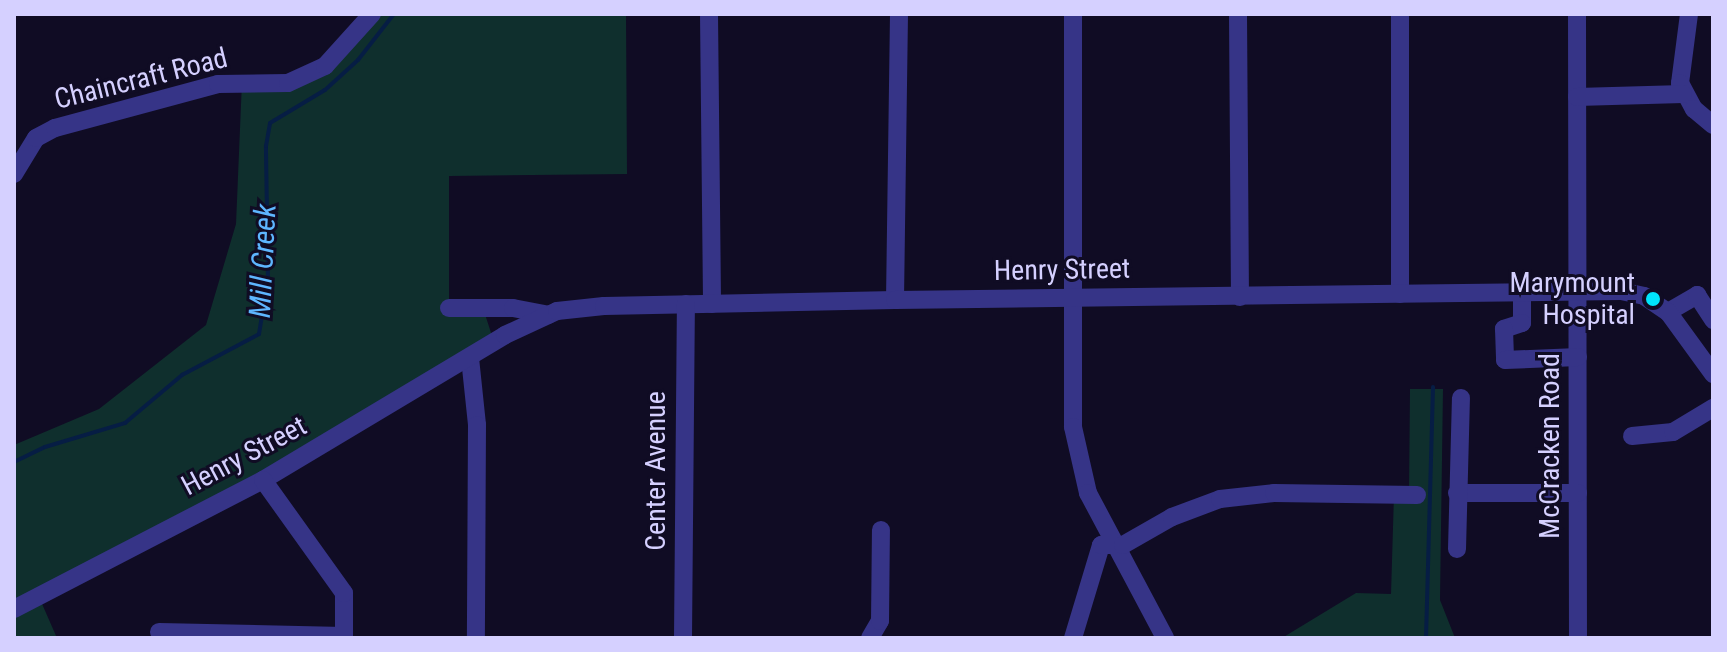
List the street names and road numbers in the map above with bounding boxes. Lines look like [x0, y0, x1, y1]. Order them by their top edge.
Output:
street label: Chaincraft Road [51, 41, 231, 117]
street label: Henry Street [993, 252, 1131, 288]
street label: McCracken Road [1533, 353, 1567, 539]
street label: Center Avenue [639, 391, 673, 551]
street label: Henry Street [176, 409, 312, 503]

